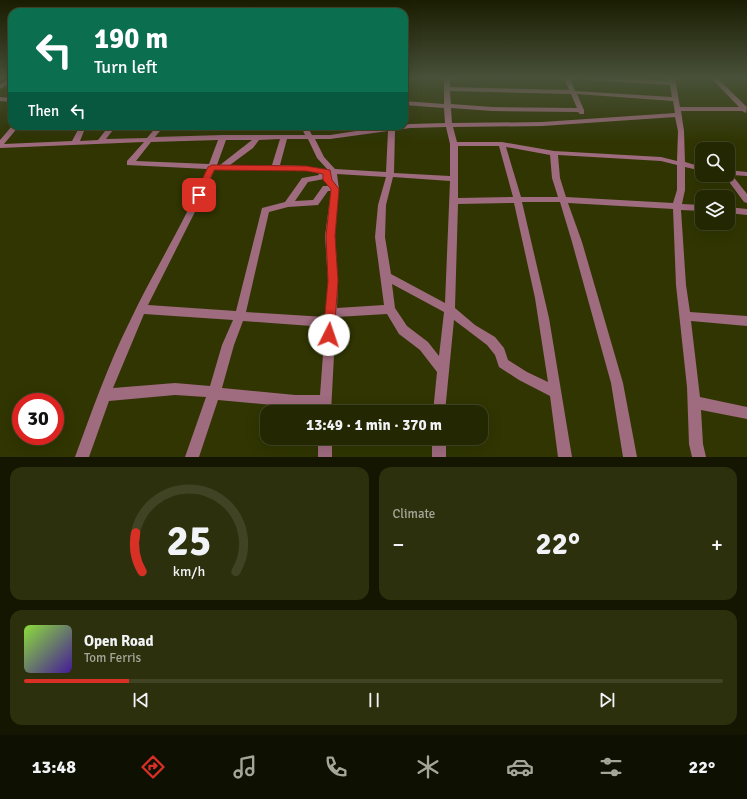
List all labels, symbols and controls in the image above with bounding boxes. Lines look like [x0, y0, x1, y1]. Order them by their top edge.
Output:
text: 190 m [94, 22, 168, 56]
icon: left [28, 24, 80, 76]
text: Turn left [94, 56, 157, 78]
icon: left [67, 100, 89, 122]
text: Then [28, 102, 59, 120]
map controls [695, 142, 735, 230]
button: search [695, 142, 735, 182]
pin [182, 178, 216, 212]
icon: arrive [188, 184, 210, 206]
button: layers [695, 190, 735, 230]
position arrow [308, 314, 350, 356]
speed limit sign: 30 [12, 393, 64, 445]
text: 13:49 · 1 min · 370 m [306, 416, 442, 434]
text: Climate [393, 506, 435, 522]
text: 25 [167, 515, 212, 566]
text: 22° [536, 526, 580, 563]
text: − [393, 531, 404, 558]
text: + [711, 531, 723, 558]
text: km/h [173, 562, 205, 579]
text: Open Road [84, 632, 154, 650]
text: Tom Ferris [84, 650, 141, 666]
icon: previous [130, 689, 152, 711]
icon: pause [363, 689, 385, 711]
icon: next [596, 689, 618, 711]
icon: directions [139, 753, 167, 781]
icon: music [231, 753, 259, 781]
icon: phone [322, 753, 350, 781]
icon: climate [414, 753, 442, 781]
icon: car [506, 753, 534, 781]
icon: filters [597, 753, 625, 781]
text: 13:48 [32, 756, 76, 778]
text: 22° [689, 756, 715, 778]

